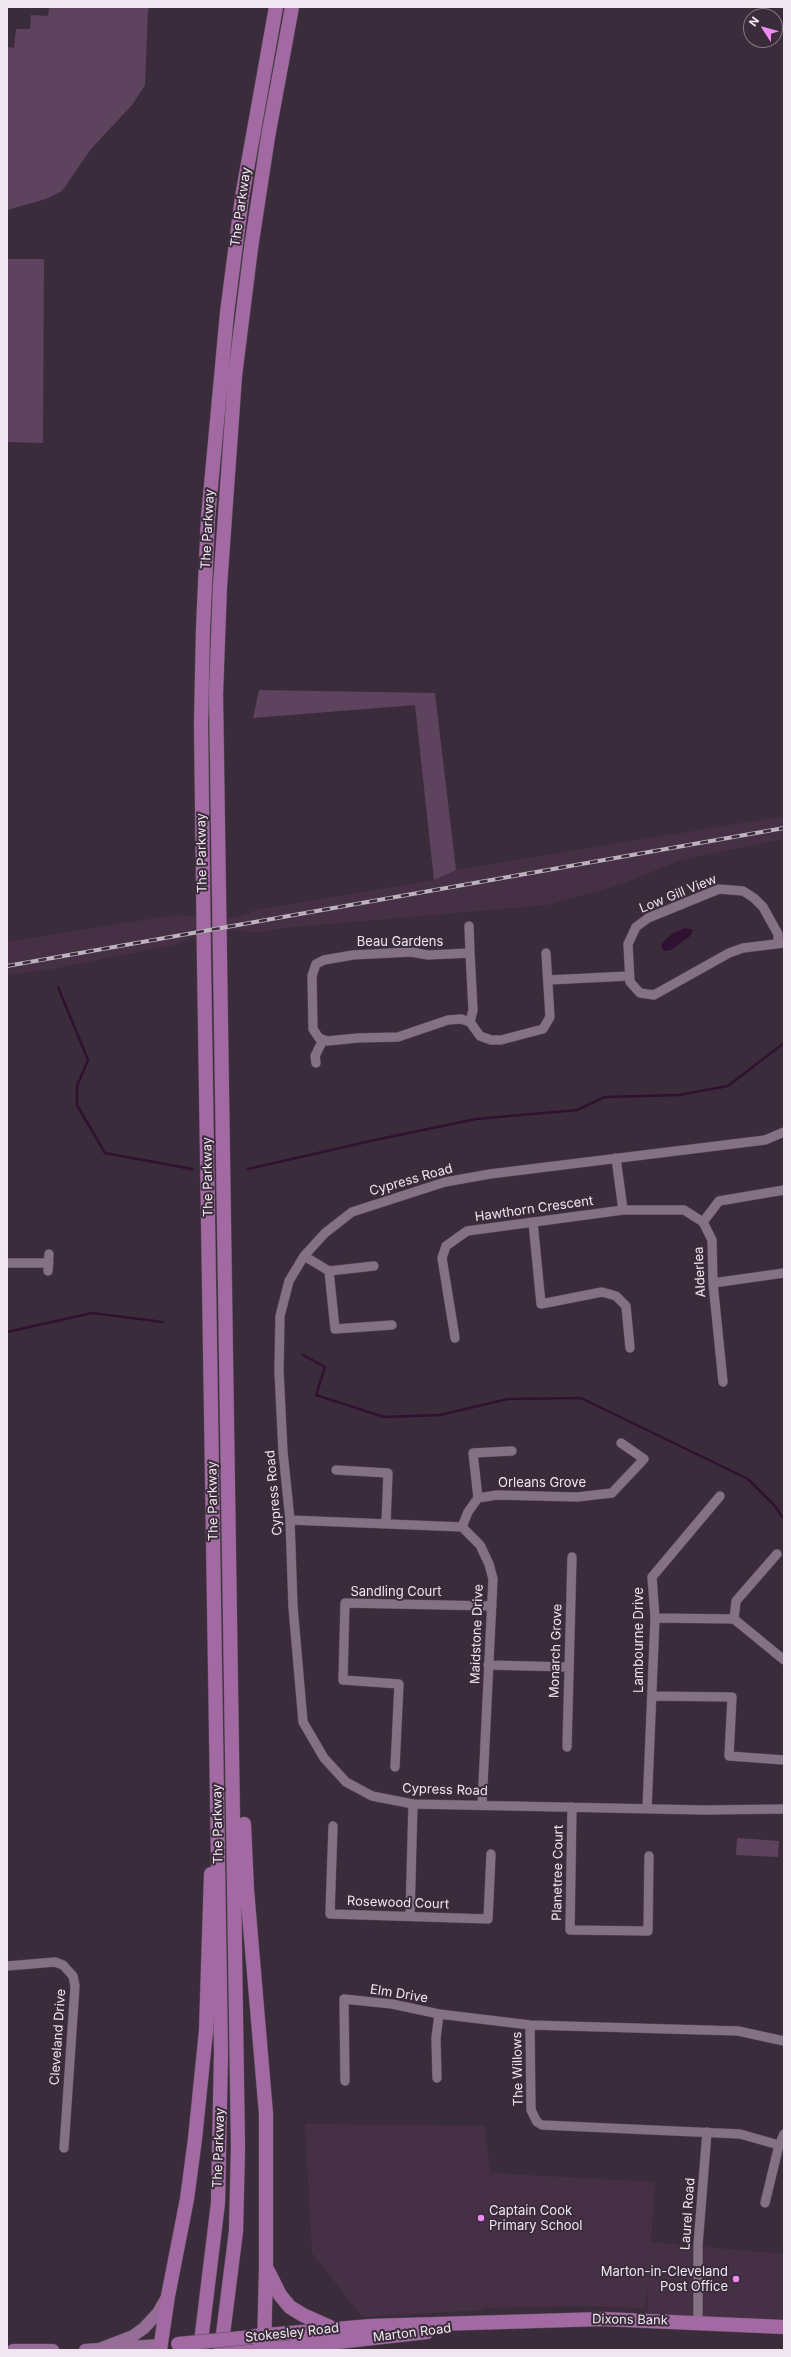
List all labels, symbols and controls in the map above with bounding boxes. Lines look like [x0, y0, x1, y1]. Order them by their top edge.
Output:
north arrow [743, 8, 783, 48]
text: N [746, 14, 762, 29]
street label: The Parkway [228, 166, 254, 248]
street label: The Parkway [198, 489, 218, 569]
street label: The Parkway [194, 813, 210, 893]
street label: Low Gill View [637, 871, 719, 917]
street label: Beau Gardens [357, 934, 443, 950]
street label: The Parkway [200, 1137, 216, 1217]
street label: Cypress Road [368, 1161, 454, 1199]
street label: Hawthorn Crescent [474, 1193, 594, 1225]
street label: Alderlea [691, 1246, 709, 1298]
street label: Cypress Road [262, 1450, 286, 1536]
street label: The Parkway [205, 1461, 221, 1541]
street label: Orleans Grove [498, 1475, 586, 1491]
street label: Sandling Court [350, 1584, 442, 1600]
street label: Maidstone Drive [467, 1584, 487, 1684]
street label: Lambourne Drive [631, 1587, 647, 1693]
street label: Monarch Grove [547, 1603, 565, 1699]
street label: Cypress Road [402, 1781, 488, 1799]
street label: The Parkway [210, 1784, 226, 1864]
street label: Planetree Court [549, 1825, 567, 1921]
street label: Rosewood Court [347, 1893, 449, 1913]
street label: Elm Drive [369, 1982, 429, 2006]
street label: Cleveland Drive [47, 1988, 69, 2086]
street label: The Willows [510, 2032, 526, 2106]
street label: The Parkway [210, 2108, 228, 2188]
street label: Laurel Road [678, 2177, 698, 2251]
place label: Captain Cook Primary School [489, 2203, 582, 2234]
marker: Captain Cook Primary School [476, 2213, 486, 2223]
place label: Marton-in-Cleveland Post Office [601, 2264, 728, 2295]
marker: Marton-in-Cleveland Post Office [731, 2274, 741, 2284]
street label: Dixons Bank [592, 2312, 668, 2328]
street label: Stokesley Road [244, 2320, 340, 2346]
street label: Marton Road [372, 2320, 452, 2346]

